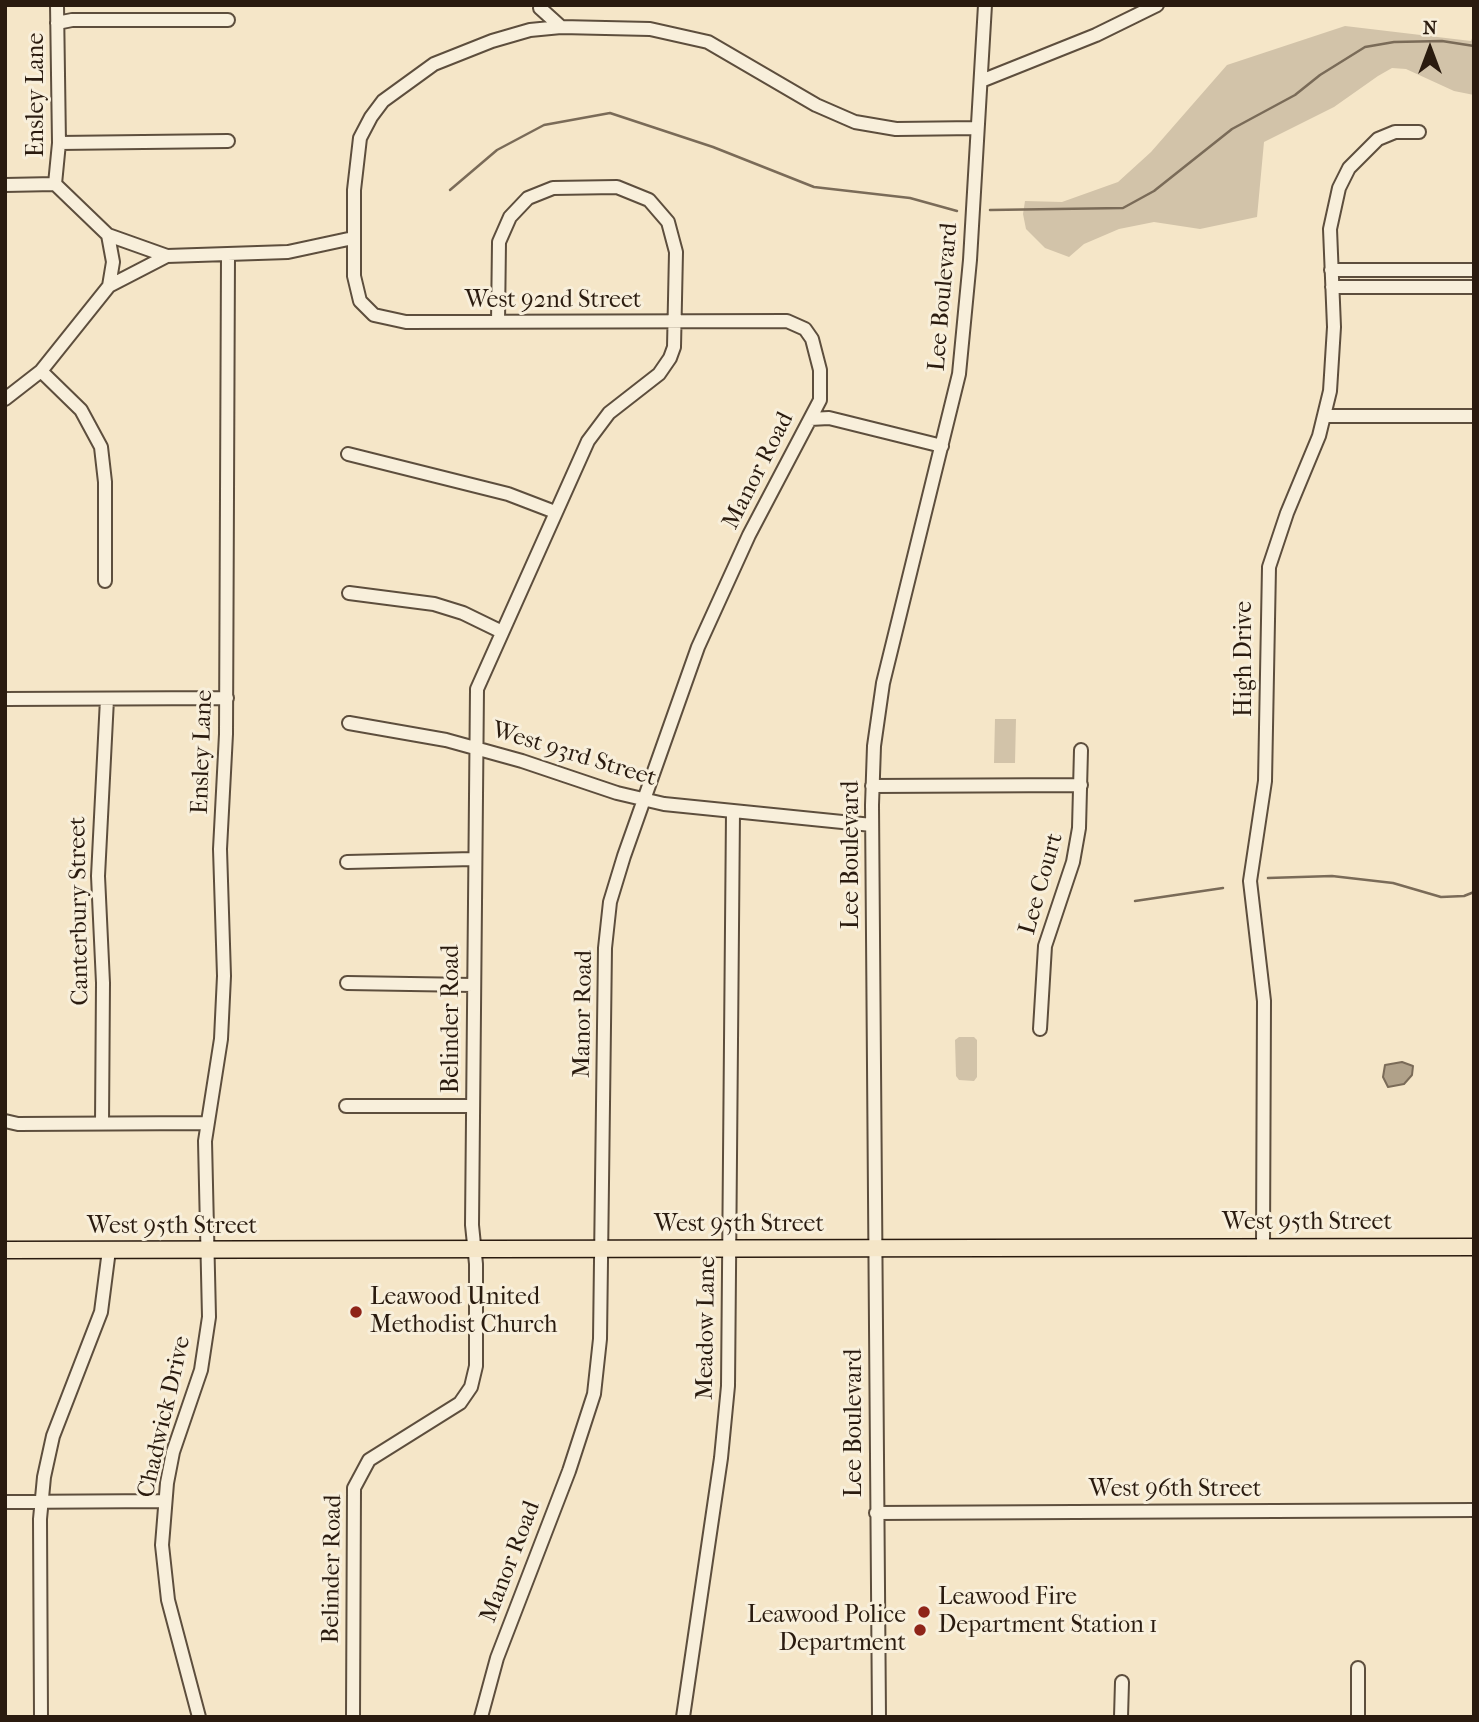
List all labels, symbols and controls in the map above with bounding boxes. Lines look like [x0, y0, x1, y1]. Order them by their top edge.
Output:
north arrow [1395, 14, 1465, 84]
text: N [1423, 17, 1437, 39]
street label: Ensley Lane [23, 33, 51, 157]
street label: Lee Boulevard [923, 222, 965, 372]
street label: West 92nd Street [465, 287, 641, 315]
street label: Manor Road [717, 408, 801, 534]
street label: High Drive [1231, 601, 1259, 717]
street label: Ensley Lane [186, 689, 220, 815]
street label: West 93rd Street [488, 716, 660, 794]
street label: Lee Boulevard [838, 781, 866, 929]
street label: Canterbury Street [64, 816, 96, 1006]
street label: Lee Court [1014, 830, 1070, 938]
street label: Belinder Road [438, 945, 466, 1093]
street label: Manor Road [568, 950, 600, 1078]
street label: West 95th Street [1222, 1209, 1392, 1237]
street label: West 95th Street [654, 1211, 824, 1239]
street label: West 95th Street [87, 1213, 257, 1241]
street label: Meadow Lane [691, 1256, 723, 1400]
place label: Leawood United Methodist Church [370, 1284, 557, 1340]
marker: Leawood United Methodist Church [348, 1304, 364, 1320]
street label: Chadwick Drive [132, 1333, 198, 1501]
street label: Lee Boulevard [841, 1349, 869, 1497]
street label: West 96th Street [1089, 1476, 1261, 1504]
street label: Belinder Road [317, 1494, 349, 1644]
street label: Manor Road [475, 1497, 547, 1627]
place label: Leawood Fire Department Station 1 [938, 1584, 1158, 1640]
place label: Leawood Police Department [747, 1602, 906, 1658]
marker: Leawood Fire Department Station 1 [916, 1604, 932, 1620]
marker: Leawood Police Department [912, 1622, 928, 1638]

